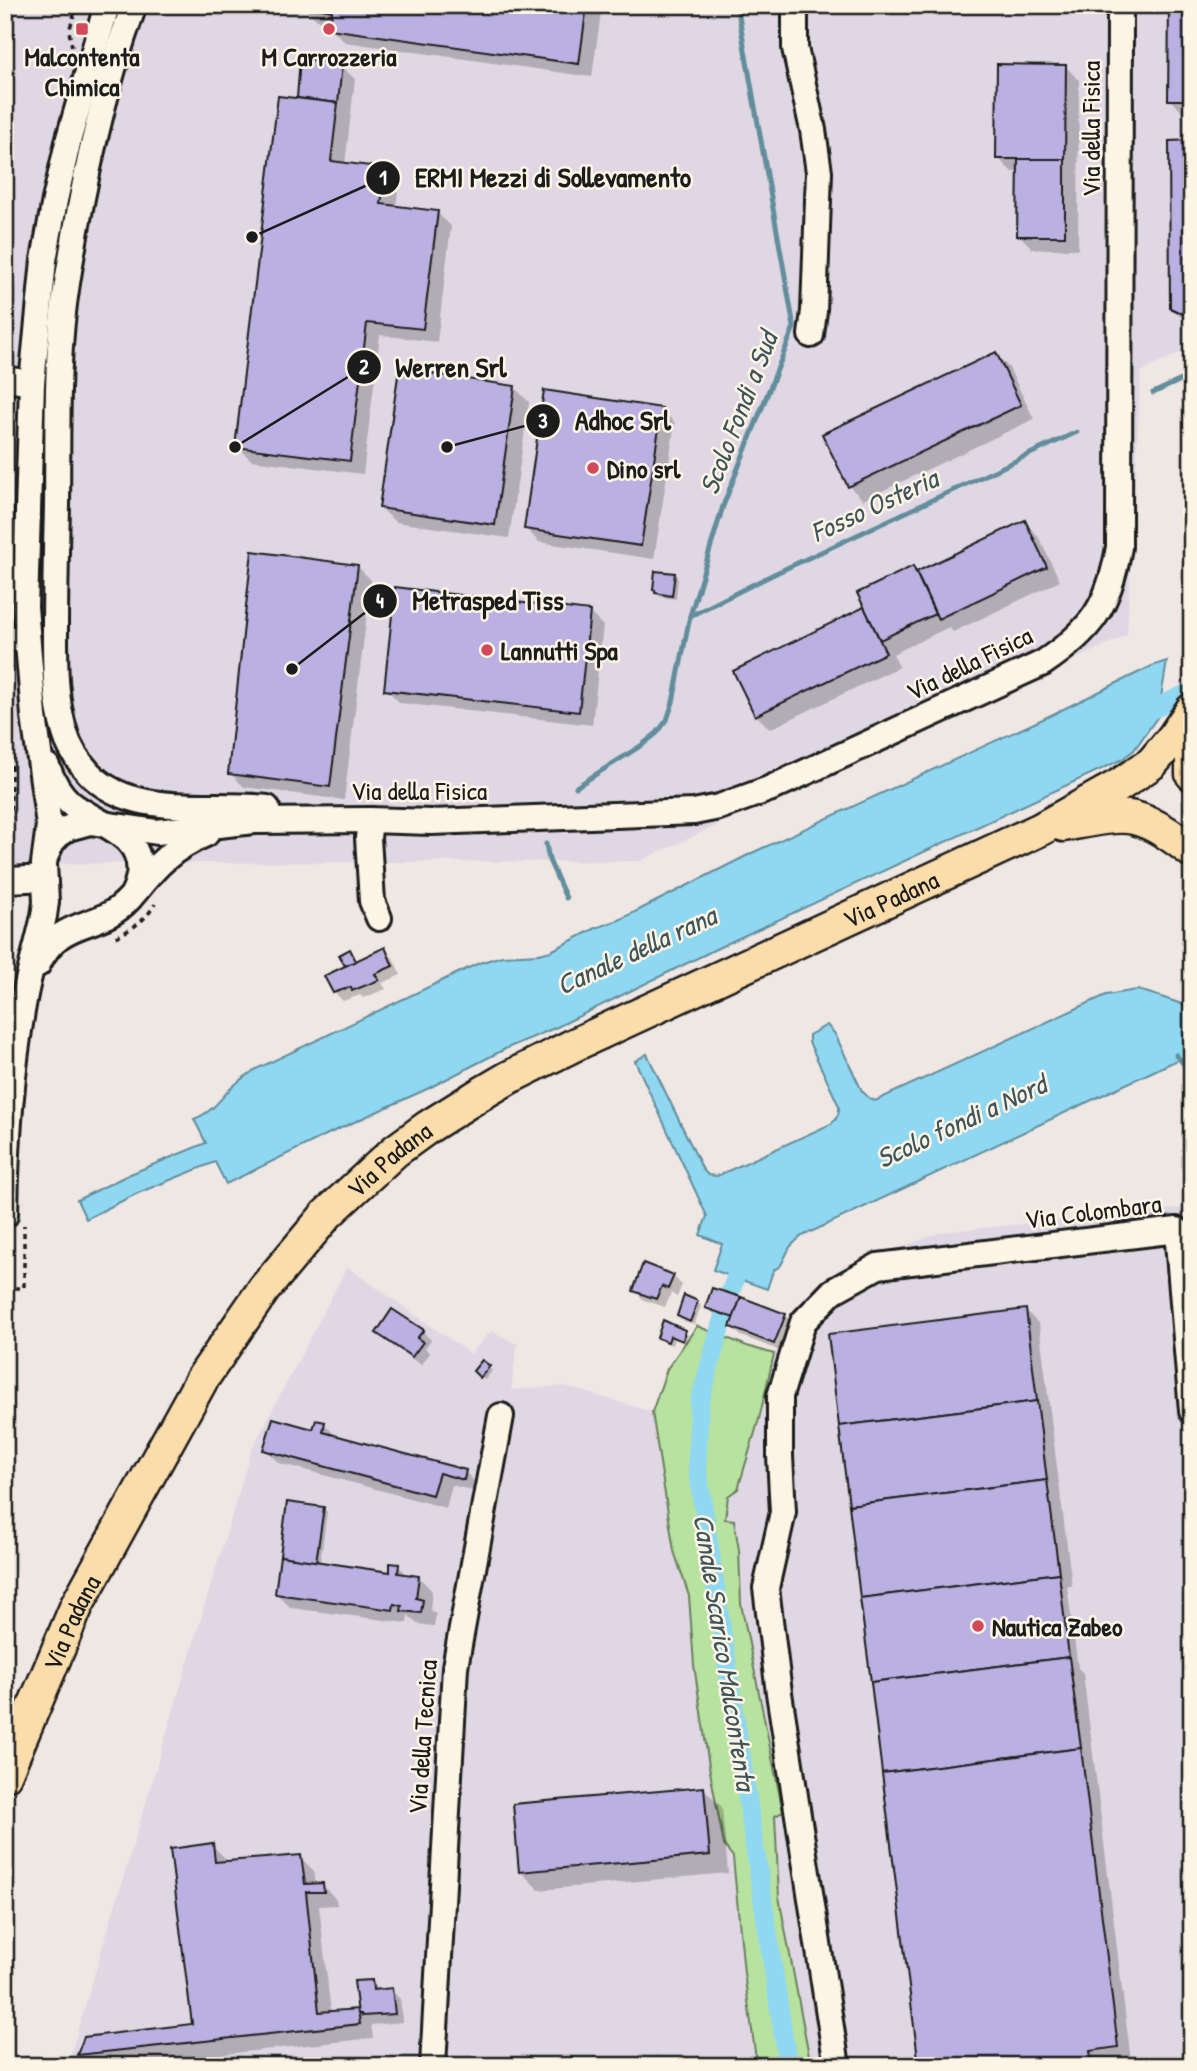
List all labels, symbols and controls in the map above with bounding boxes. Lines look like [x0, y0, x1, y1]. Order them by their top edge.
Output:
marker: Malcontenta Chimica [74, 21, 90, 37]
marker: M Carrozzeria [321, 21, 337, 37]
place label: Malcontenta Chimica [24, 39, 140, 104]
place label: M Carrozzeria [261, 39, 397, 74]
street label: Via della Fisica [1073, 61, 1108, 197]
callout: ERMI Mezzi di Sollevamento [366, 153, 705, 202]
text: ERMI Mezzi di Sollevamento [415, 158, 692, 196]
text: 1 [379, 163, 387, 192]
water label: Scolo Fondi a Sud [690, 323, 788, 499]
callout: Werren Srl [346, 342, 521, 391]
text: Werren Srl [395, 348, 507, 386]
text: 2 [359, 352, 369, 381]
callout: Adhoc Srl [526, 396, 685, 445]
text: Adhoc Srl [575, 401, 672, 439]
text: 3 [538, 406, 548, 435]
place label: Dino srl [607, 451, 681, 486]
water label: Fosso Osteria [804, 458, 946, 551]
marker: Dino srl [585, 460, 601, 476]
callout: Metrasped Tiss [363, 576, 577, 625]
text: Metrasped Tiss [412, 581, 564, 620]
text: 4 [376, 586, 384, 615]
street label: Via della Fisica [900, 617, 1038, 709]
place label: Lannutti Spa [501, 633, 619, 669]
marker: Lannutti Spa [479, 642, 495, 658]
street label: Via della Fisica [351, 773, 487, 808]
street label: Via Padana [837, 861, 944, 936]
water label: Canale della rana [550, 895, 725, 1004]
water label: Scolo fondi a Nord [870, 1063, 1056, 1177]
street label: Via Padana [339, 1113, 438, 1205]
street label: Via Colombara [1023, 1185, 1163, 1237]
water label: Canale Scarico Malcontenta [684, 1511, 766, 1796]
street label: Via Padana [34, 1568, 108, 1676]
place label: Nautica Zabeo [992, 1609, 1123, 1644]
marker: Nautica Zabeo [970, 1618, 986, 1634]
street label: Via della Tecnica [399, 1658, 445, 1816]

